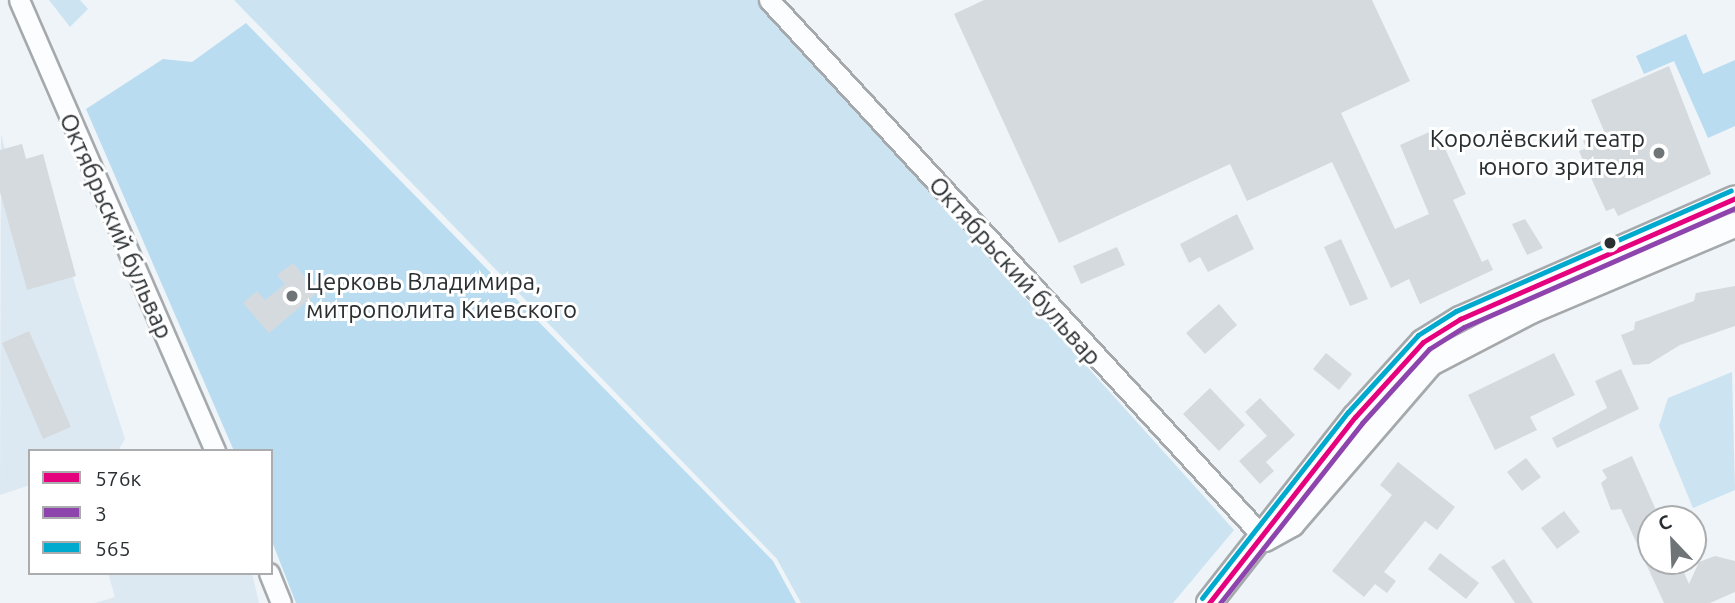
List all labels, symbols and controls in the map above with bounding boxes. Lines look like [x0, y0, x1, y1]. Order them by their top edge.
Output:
street label: Октябрьский бульвар [53, 109, 179, 343]
place label: Королёвский театр юного зрителя [1430, 125, 1645, 181]
marker: Королёвский театр юного зрителя [1651, 145, 1667, 161]
street label: Октябрьский бульвар [923, 171, 1107, 371]
unlabelled marker [1603, 236, 1617, 250]
place label: Церковь Владимира, митрополита Киевского [306, 268, 577, 324]
marker: Церковь Владимира, митрополита Киевского [284, 288, 300, 304]
legend [28, 449, 273, 575]
text: 576к [95, 466, 141, 490]
text: 3 [95, 501, 107, 525]
north arrow [1637, 505, 1707, 575]
text: С [1655, 510, 1674, 535]
text: 565 [95, 536, 131, 560]

